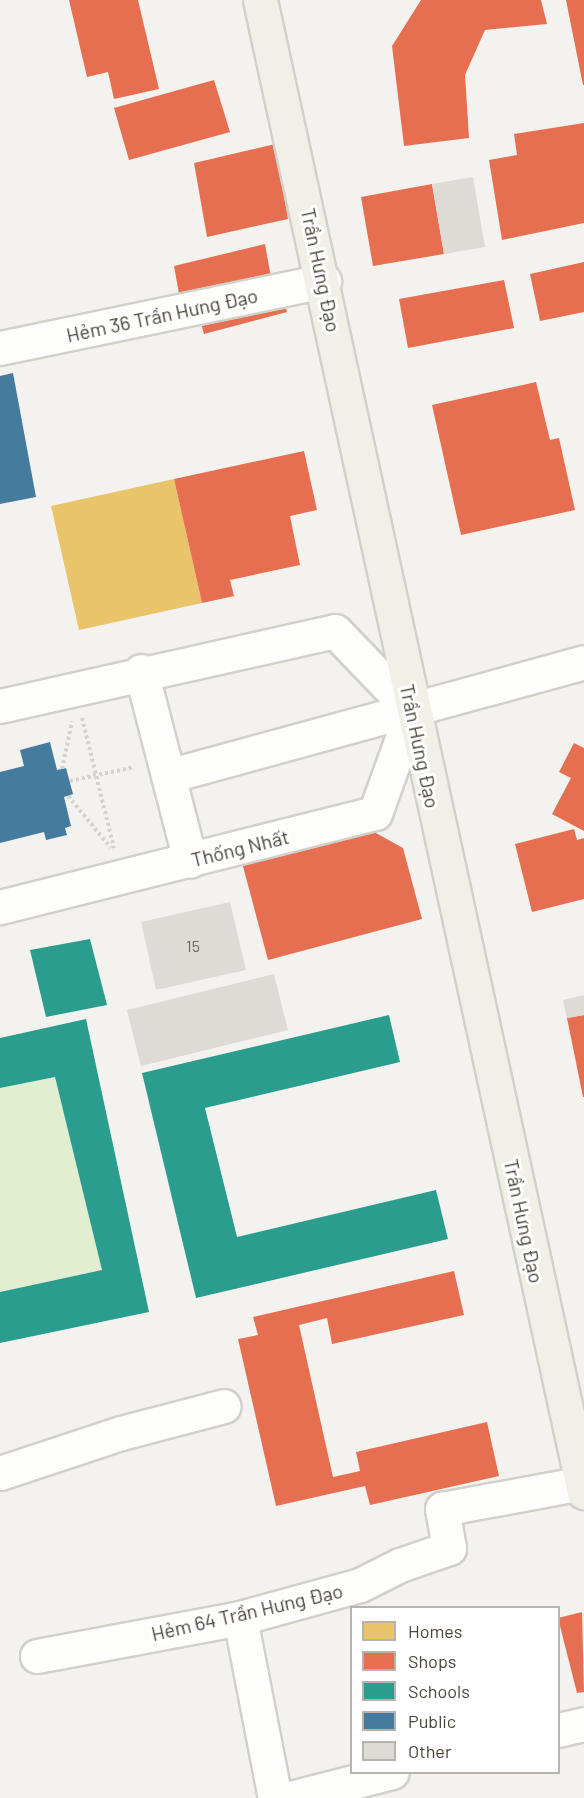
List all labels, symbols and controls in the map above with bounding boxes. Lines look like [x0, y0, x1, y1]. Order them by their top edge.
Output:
street label: Trần Hưng Đạo [296, 206, 346, 334]
street label: Hẻm 36 Trần Hưng Đạo [64, 283, 260, 347]
street label: Trần Hưng Đạo [395, 682, 445, 810]
street label: Thống Nhất [189, 824, 291, 872]
house number: 15 [186, 936, 200, 956]
street label: Trần Hưng Đạo [499, 1157, 549, 1285]
street label: Hẻm 64 Trần Hưng Đạo [149, 1578, 345, 1646]
legend [350, 1606, 560, 1774]
text: Homes [408, 1620, 462, 1642]
text: Shops [408, 1650, 457, 1672]
text: Schools [408, 1680, 470, 1702]
text: Public [408, 1710, 456, 1732]
text: Other [408, 1740, 451, 1762]

